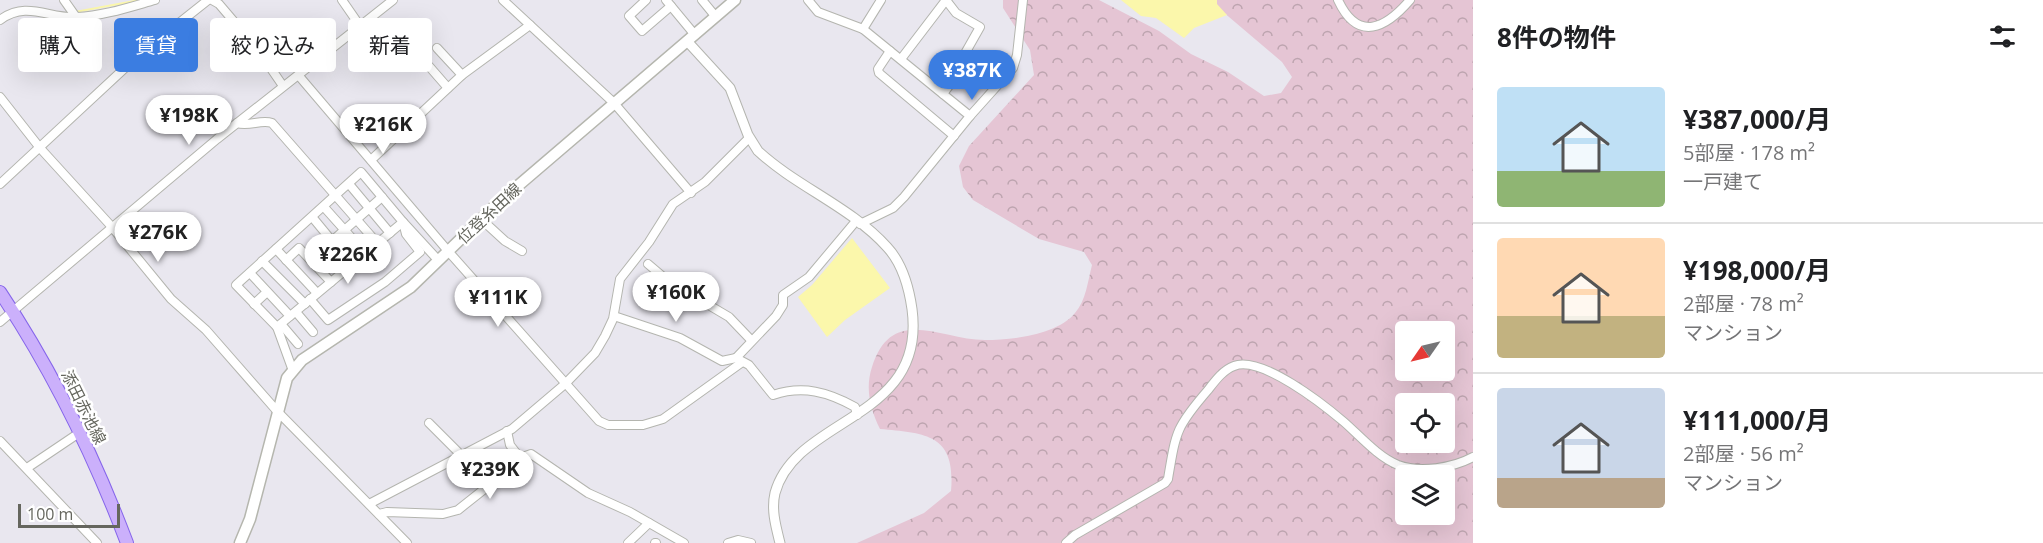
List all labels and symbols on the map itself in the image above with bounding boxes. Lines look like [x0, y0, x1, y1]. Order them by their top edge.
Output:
pin: ¥387K [930, 50, 1014, 101]
pin: ¥198K [147, 95, 231, 146]
pin: ¥216K [341, 104, 425, 155]
street label: 位登糸田線 [452, 178, 526, 248]
pin: ¥276K [116, 212, 200, 263]
pin: ¥226K [306, 234, 390, 285]
pin: ¥160K [634, 272, 718, 323]
pin: ¥111K [456, 277, 540, 328]
north arrow [1395, 321, 1455, 381]
street label: 添田赤池線 [57, 366, 111, 448]
pin: ¥239K [448, 449, 532, 500]
scale bar [18, 501, 120, 528]

